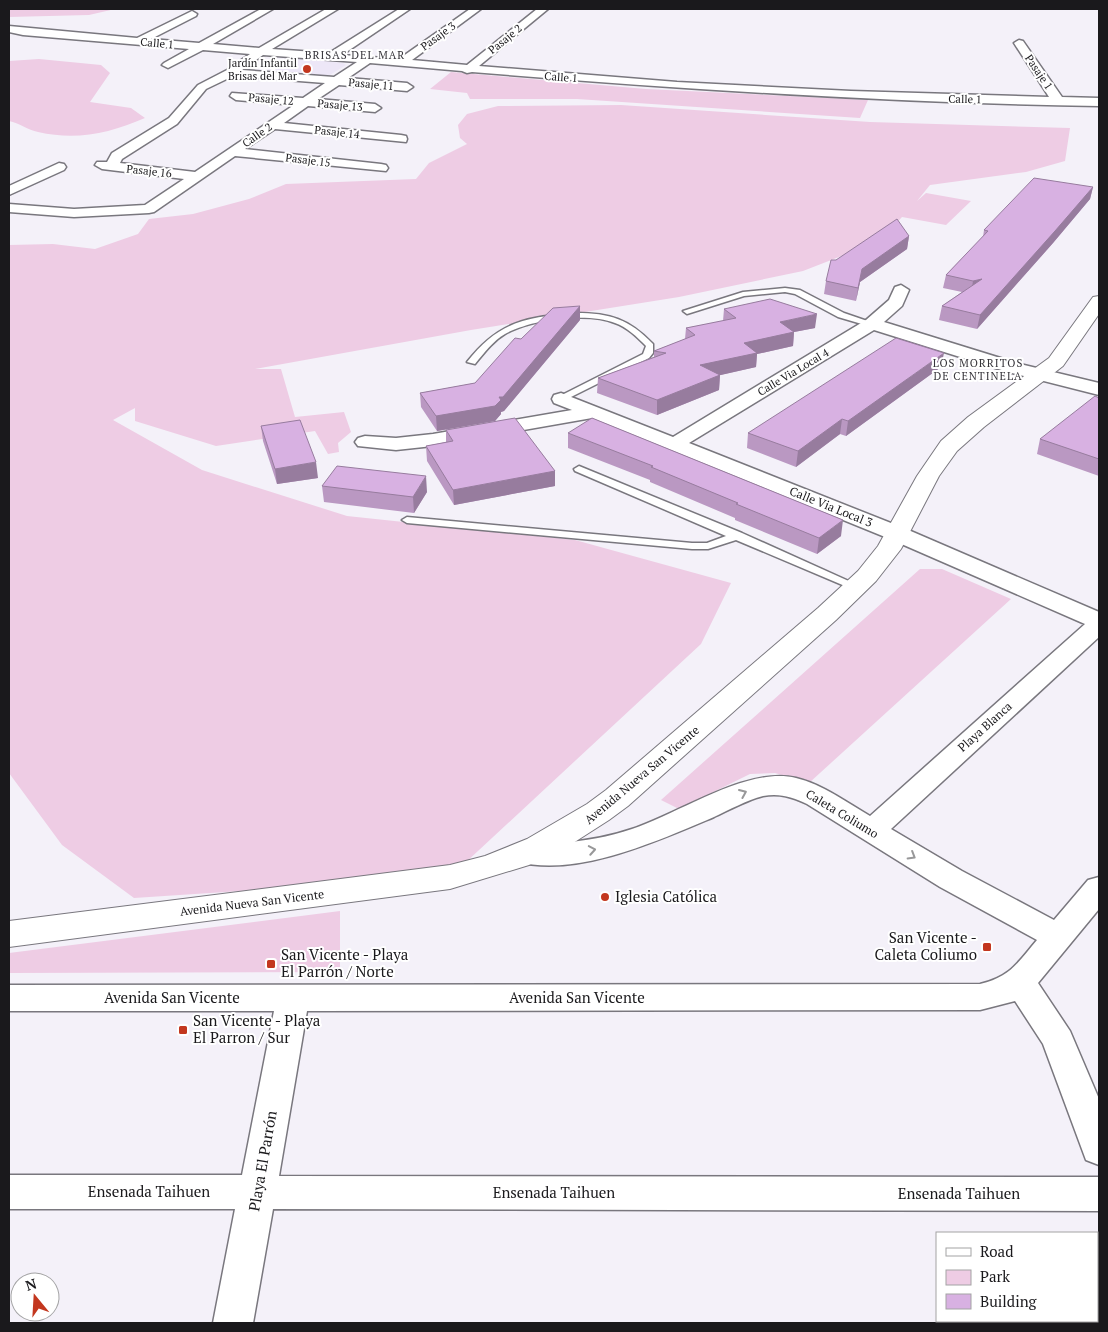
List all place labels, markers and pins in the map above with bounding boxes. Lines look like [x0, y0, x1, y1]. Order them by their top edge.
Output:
place label: Jardín Infantil Brisas del Mar [228, 56, 298, 83]
marker: Jardín Infantil Brisas del Mar [301, 63, 313, 75]
place label: Iglesia Católica [615, 886, 718, 906]
marker: Iglesia Católica [599, 891, 611, 903]
place label: San Vicente - Caleta Coliumo [874, 927, 977, 964]
marker: San Vicente - Caleta Coliumo [981, 941, 993, 953]
place label: San Vicente - Playa El Parrón / Norte [281, 944, 409, 981]
marker: San Vicente - Playa El Parrón / Norte [265, 958, 277, 970]
place label: San Vicente - Playa El Parron / Sur [193, 1010, 321, 1047]
marker: San Vicente - Playa El Parron / Sur [177, 1024, 189, 1036]

